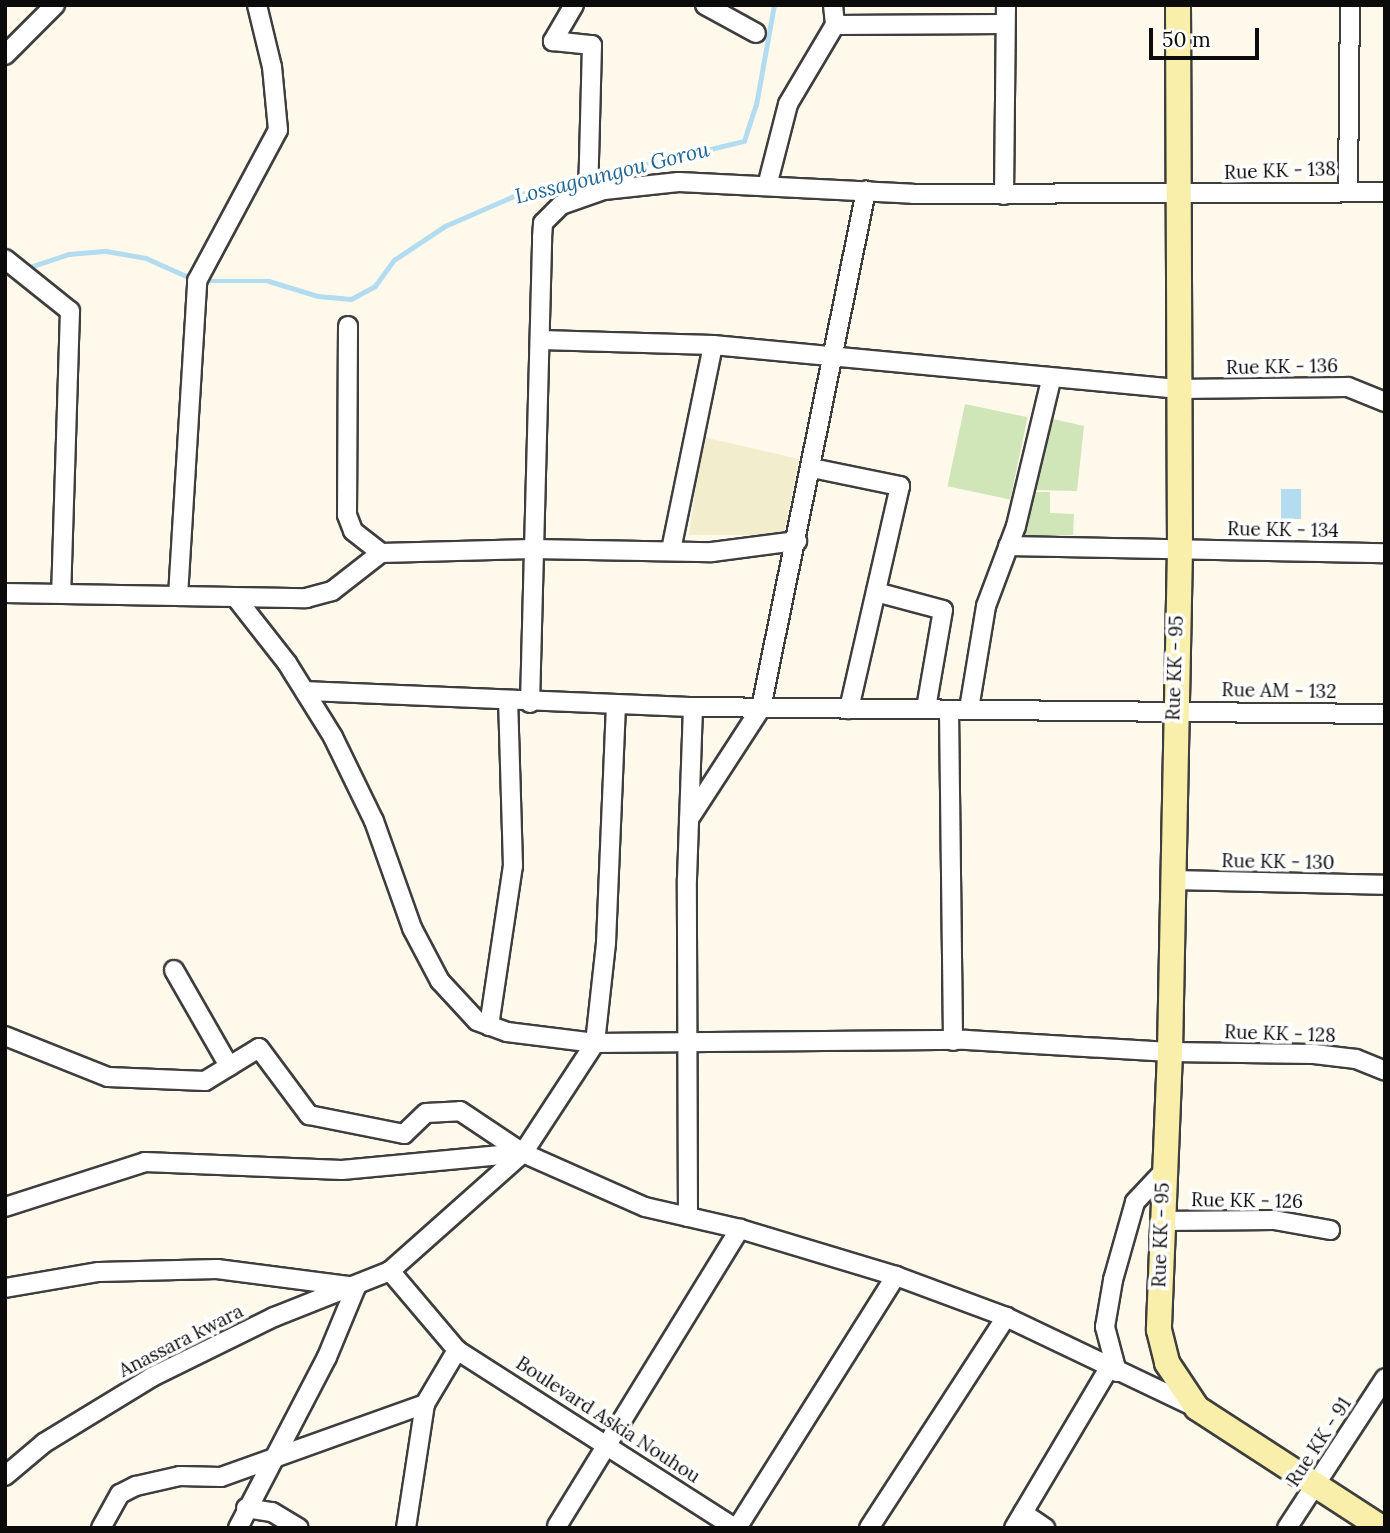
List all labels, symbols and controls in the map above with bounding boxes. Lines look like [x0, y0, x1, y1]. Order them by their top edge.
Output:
scale bar [1152, 14, 1262, 58]
text: 50 m [1162, 26, 1211, 53]
water label: Lossagoungou Gorou [512, 137, 712, 209]
street label: Rue KK - 138 [1224, 158, 1336, 184]
street label: Rue KK - 136 [1226, 355, 1338, 379]
street label: Rue KK - 134 [1227, 518, 1339, 542]
street label: Rue KK - 95 [1162, 615, 1188, 721]
street label: Rue AM - 132 [1221, 679, 1337, 703]
street label: Rue KK - 130 [1221, 850, 1335, 874]
street label: Rue KK - 128 [1224, 1021, 1336, 1047]
street label: Rue KK - 95 [1148, 1182, 1174, 1288]
street label: Rue KK - 126 [1191, 1189, 1303, 1213]
street label: Anassara kwara [115, 1300, 247, 1382]
street label: Boulevard Askia Nouhou [512, 1352, 704, 1488]
street label: Rue KK - 91 [1282, 1393, 1356, 1491]

